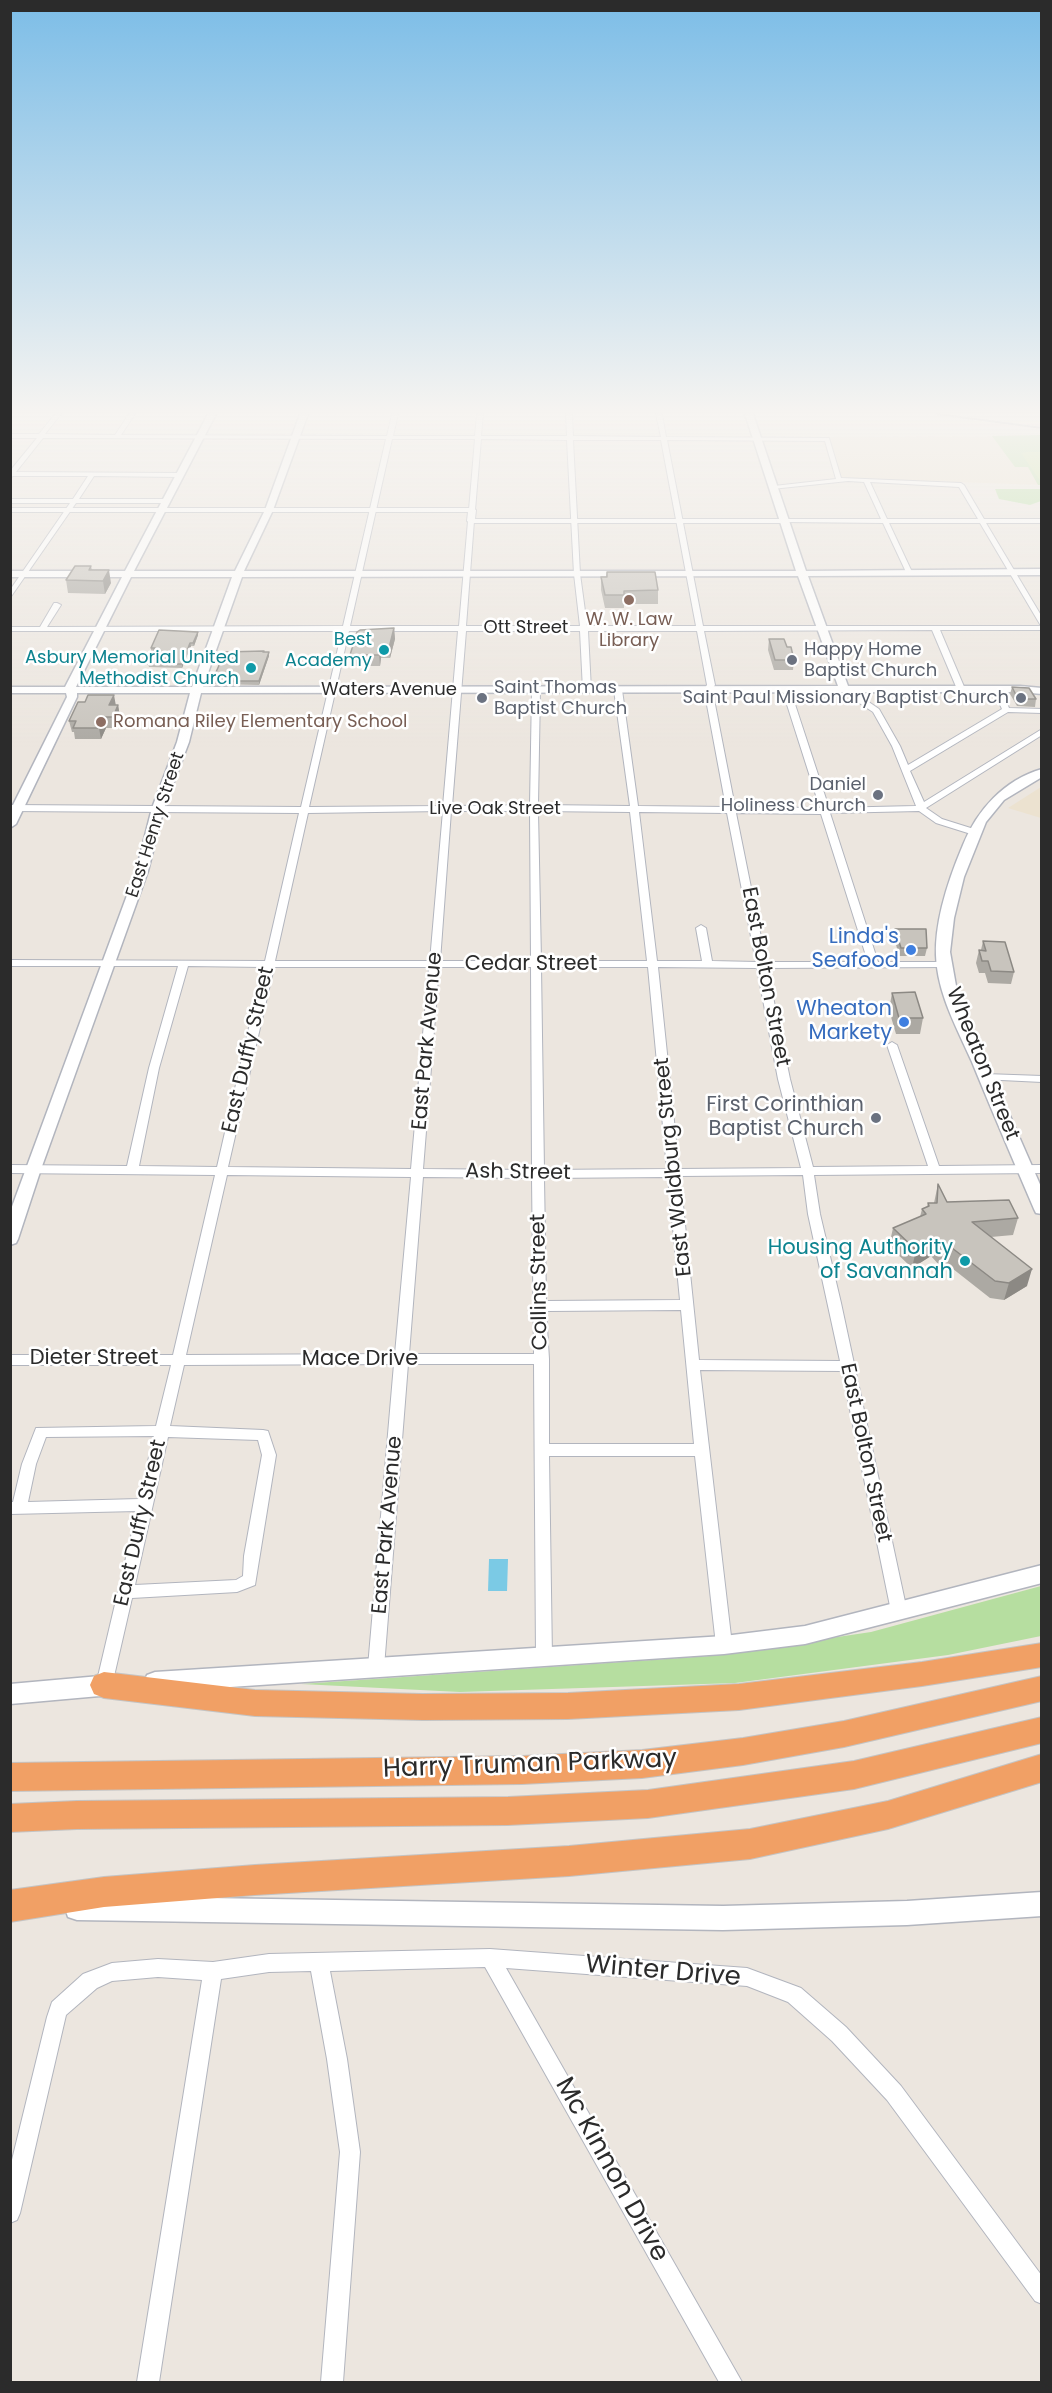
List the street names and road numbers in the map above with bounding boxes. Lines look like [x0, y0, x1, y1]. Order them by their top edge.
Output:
street label: Ott Street [484, 617, 568, 639]
street label: Waters Avenue [321, 679, 457, 701]
street label: East Henry Street [122, 750, 190, 900]
street label: Live Oak Street [429, 798, 561, 820]
street label: East Bolton Street [735, 885, 795, 1069]
street label: East Park Avenue [408, 951, 448, 1131]
street label: Cedar Street [465, 952, 597, 978]
street label: East Duffy Street [218, 964, 280, 1136]
street label: Wheaton Street [940, 984, 1024, 1144]
street label: East Waldburg Street [650, 1056, 698, 1278]
street label: Ash Street [465, 1159, 571, 1187]
street label: Collins Street [526, 1213, 554, 1351]
street label: Dieter Street [30, 1346, 158, 1372]
street label: Mace Drive [302, 1347, 418, 1373]
street label: East Bolton Street [834, 1361, 896, 1545]
street label: East Park Avenue [368, 1435, 408, 1615]
street label: East Duffy Street [110, 1437, 172, 1609]
street label: Harry Truman Parkway [382, 1744, 678, 1786]
street label: Winter Drive [584, 1950, 742, 1994]
street label: Mc Kinnon Drive [547, 2072, 675, 2268]

